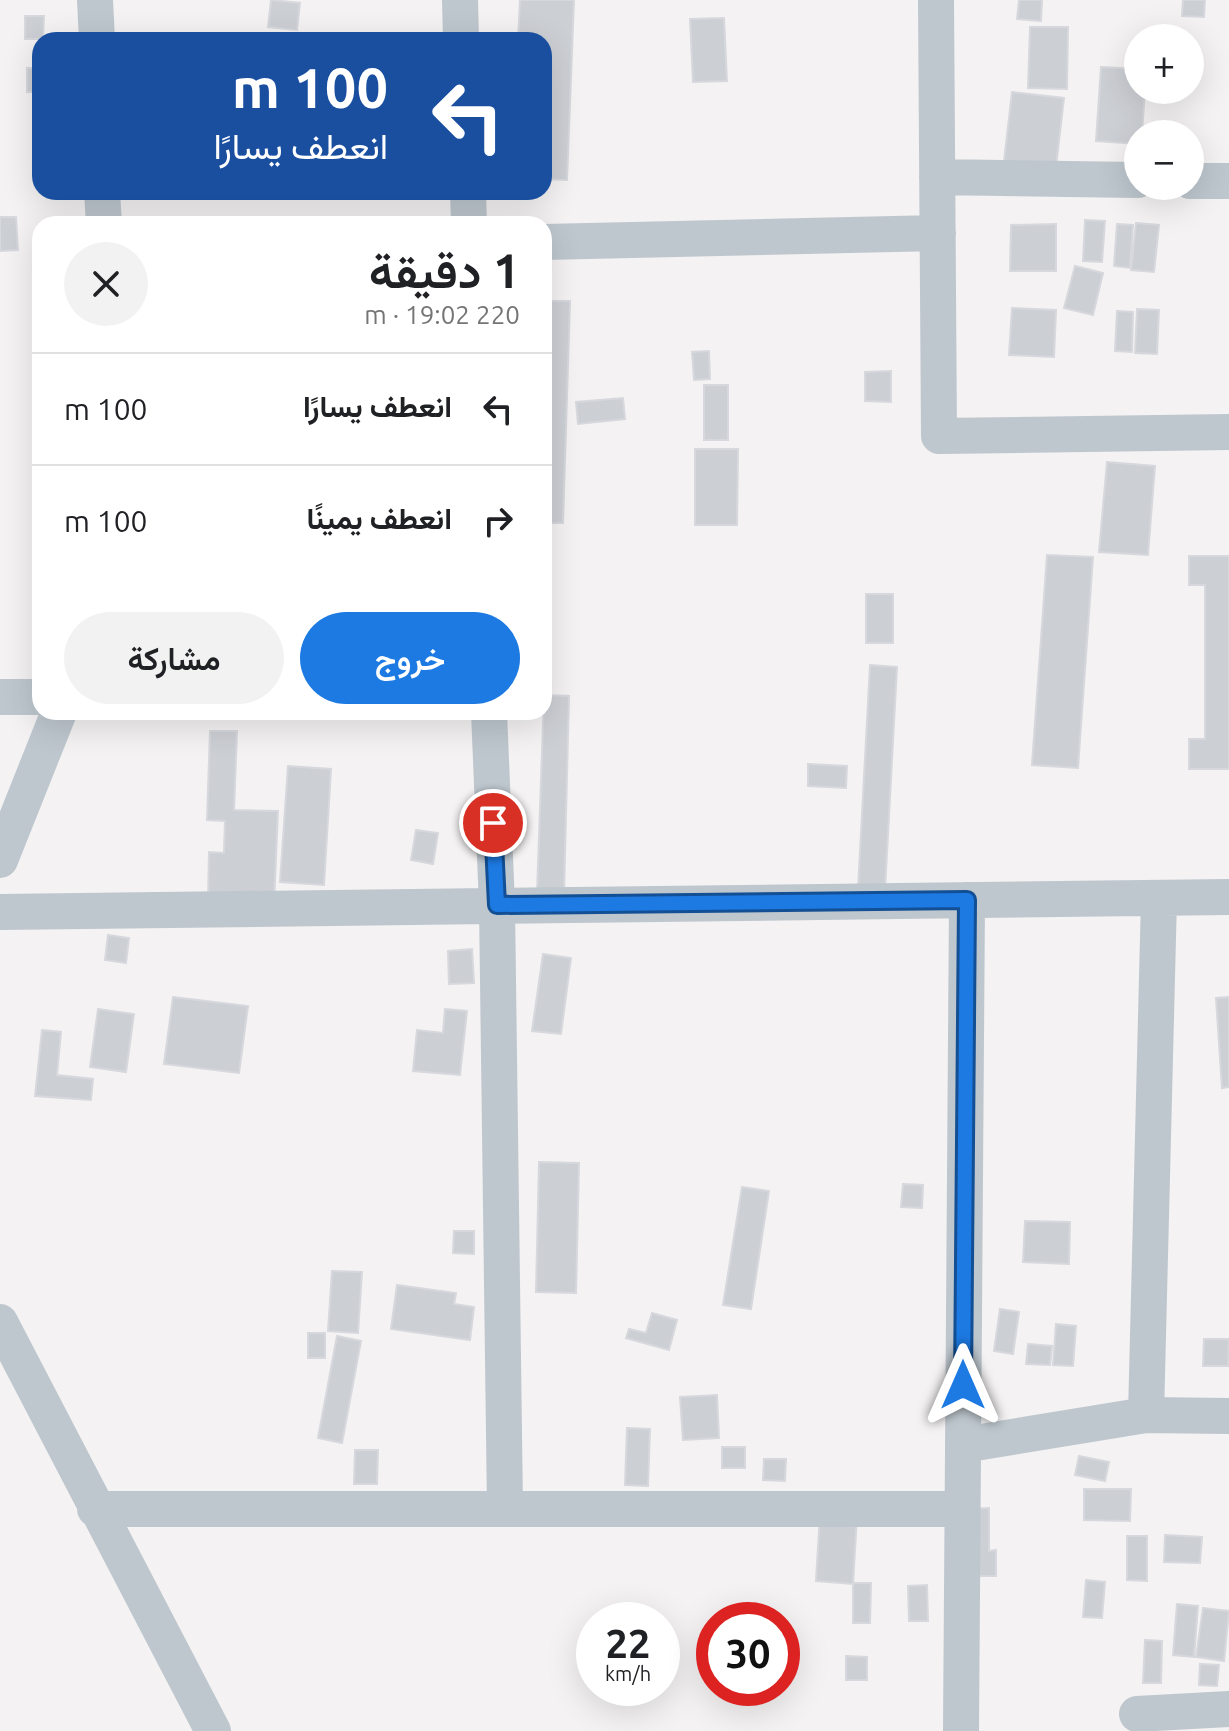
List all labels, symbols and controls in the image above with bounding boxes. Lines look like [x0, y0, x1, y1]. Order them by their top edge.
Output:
map controls [1124, 24, 1204, 200]
button: + [1124, 24, 1204, 104]
text: 100 m [232, 56, 388, 119]
icon: left [416, 64, 520, 168]
button: − [1124, 120, 1204, 200]
text: انعطف يسارًا [214, 125, 388, 166]
button: close [64, 242, 148, 326]
text: 1 دقيقة [369, 243, 520, 297]
text: 220 m · 19:02 [364, 300, 520, 329]
icon: left [476, 387, 520, 431]
text: انعطف يسارًا [303, 389, 452, 423]
text: 100 m [64, 392, 148, 426]
icon: right [476, 499, 520, 543]
text: انعطف يمينًا [307, 501, 452, 535]
text: 100 m [64, 504, 148, 538]
button: مشاركة [64, 612, 284, 704]
button: خروج [300, 612, 520, 704]
pin [459, 789, 527, 857]
icon: arrive [471, 801, 515, 845]
position arrow [921, 1343, 1005, 1427]
speed limit sign: 30 [696, 1602, 800, 1706]
text: 22 [605, 1621, 651, 1666]
text: km/h [605, 1662, 651, 1685]

